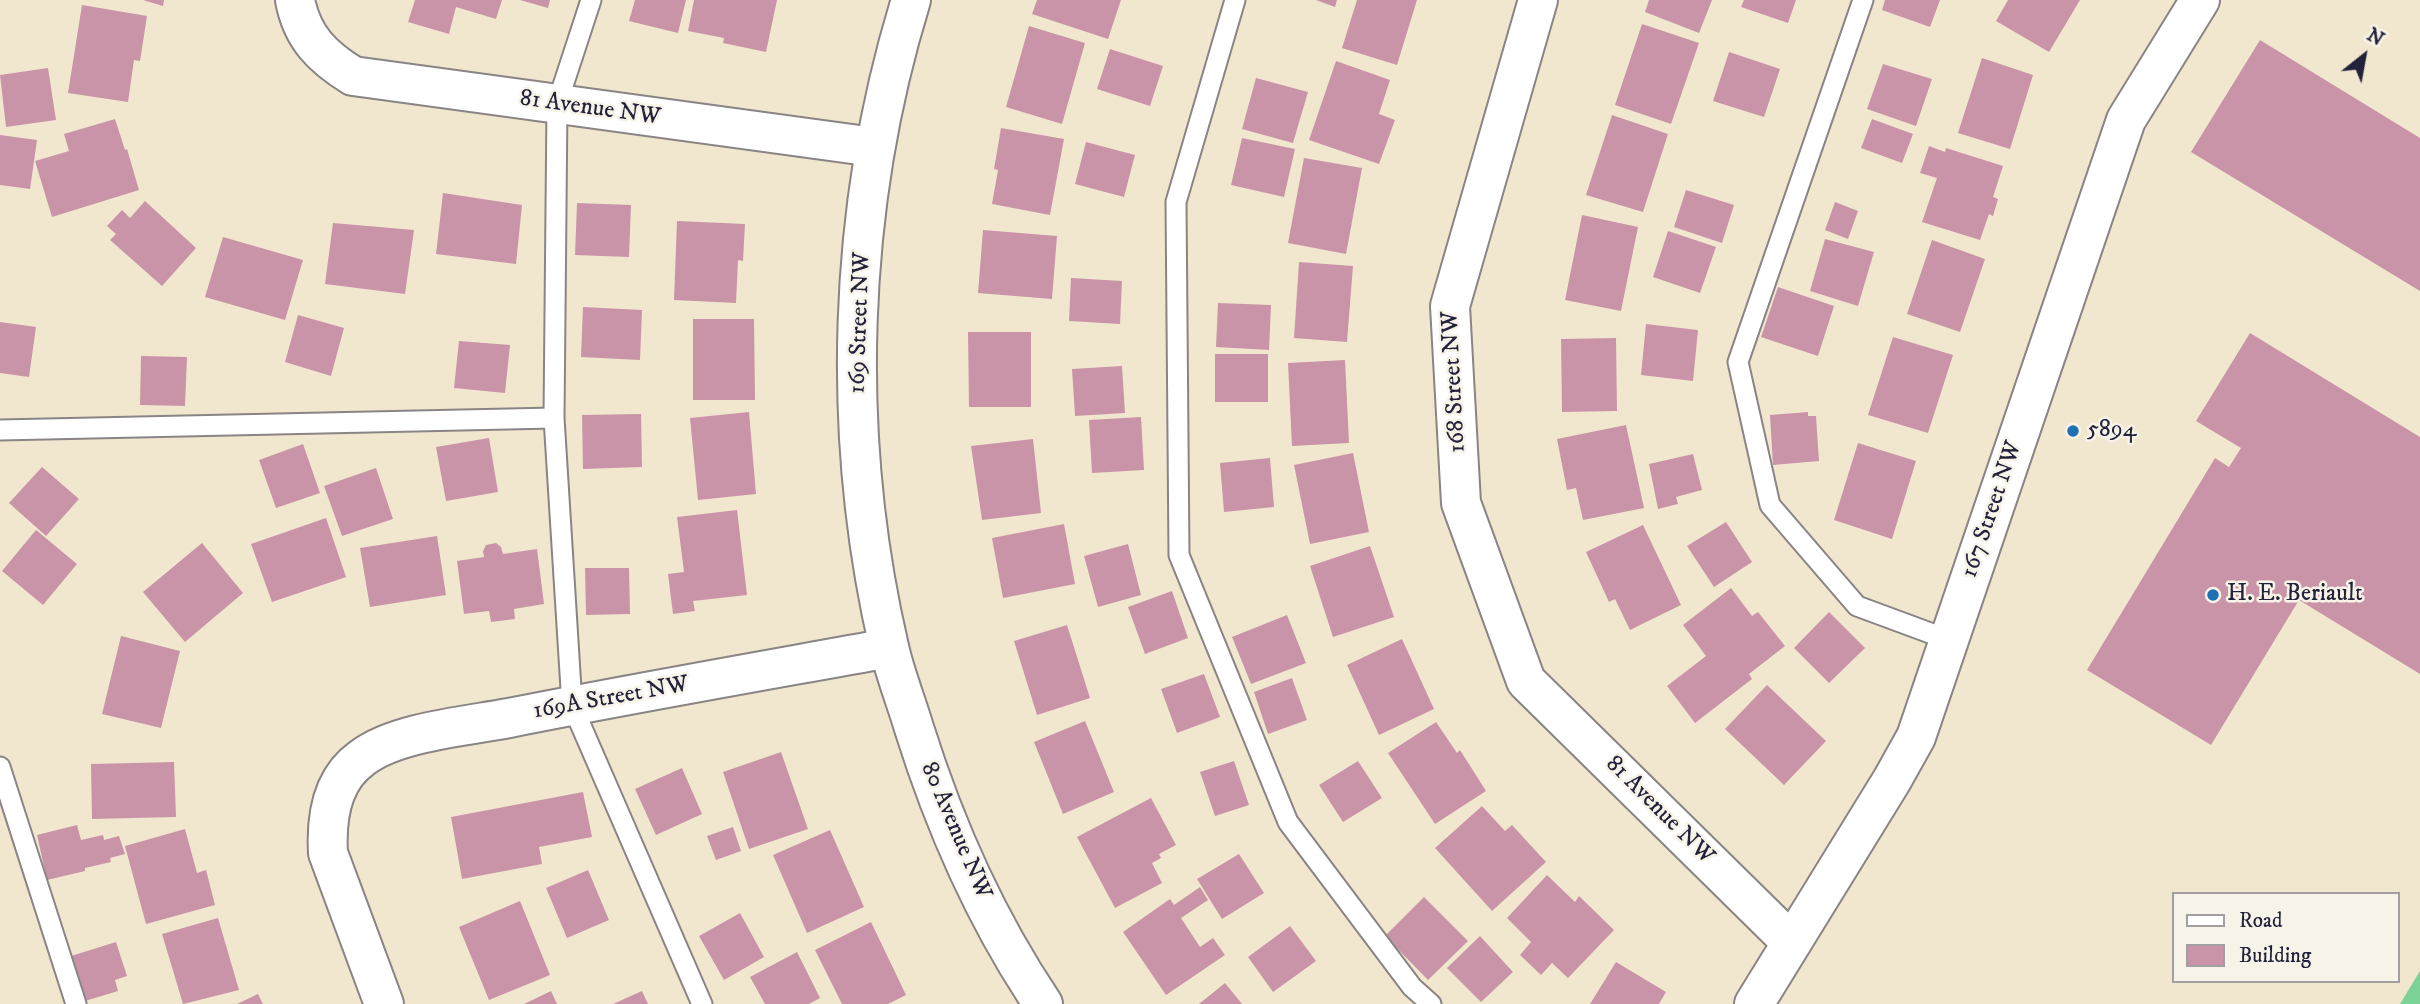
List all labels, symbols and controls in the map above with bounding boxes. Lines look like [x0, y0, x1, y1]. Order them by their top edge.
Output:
north arrow [2329, 21, 2399, 91]
text: N [2362, 24, 2388, 51]
street label: 81 Avenue NW [518, 85, 662, 133]
street label: 169 Street NW [844, 252, 878, 394]
street label: 168 Street NW [1437, 310, 1473, 454]
place label: 5894 [2087, 417, 2137, 445]
marker: 5894 [2065, 423, 2081, 439]
street label: 167 Street NW [1956, 438, 2030, 582]
place label: H. E. Beriault [2227, 581, 2363, 609]
marker: H. E. Beriault [2205, 587, 2221, 603]
street label: 169A Street NW [531, 671, 691, 727]
street label: 81 Avenue NW [1599, 751, 1719, 871]
street label: 80 Avenue NW [913, 758, 997, 904]
legend [2172, 892, 2399, 983]
text: Road [2239, 908, 2283, 934]
text: Building [2239, 943, 2311, 969]

